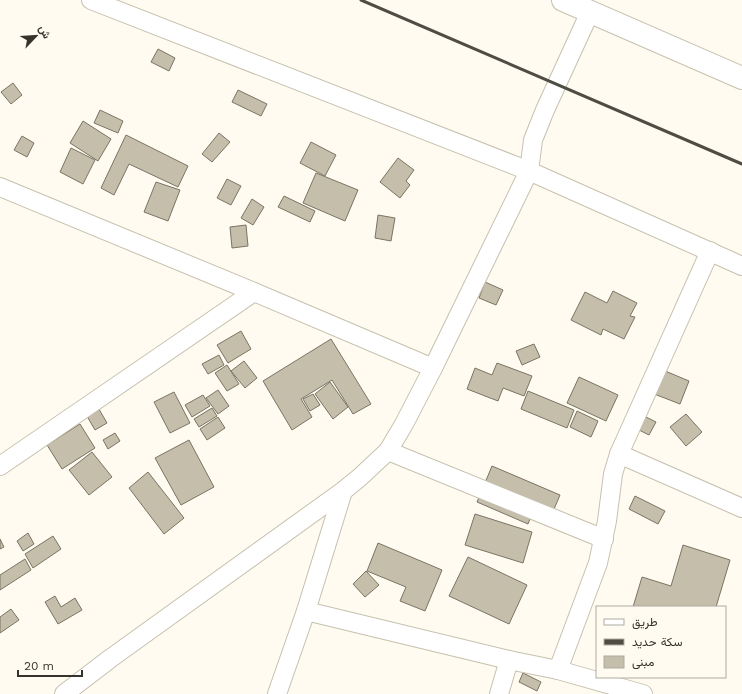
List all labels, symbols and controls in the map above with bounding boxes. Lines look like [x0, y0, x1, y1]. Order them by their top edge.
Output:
north arrow [16, 16, 56, 56]
text: ش [36, 23, 53, 41]
legend [596, 606, 726, 678]
text: طريق [632, 615, 658, 630]
text: سكة حديد [632, 635, 682, 649]
scale bar [18, 652, 82, 678]
text: مبنى [632, 655, 654, 670]
text: 20 m [24, 659, 54, 673]

